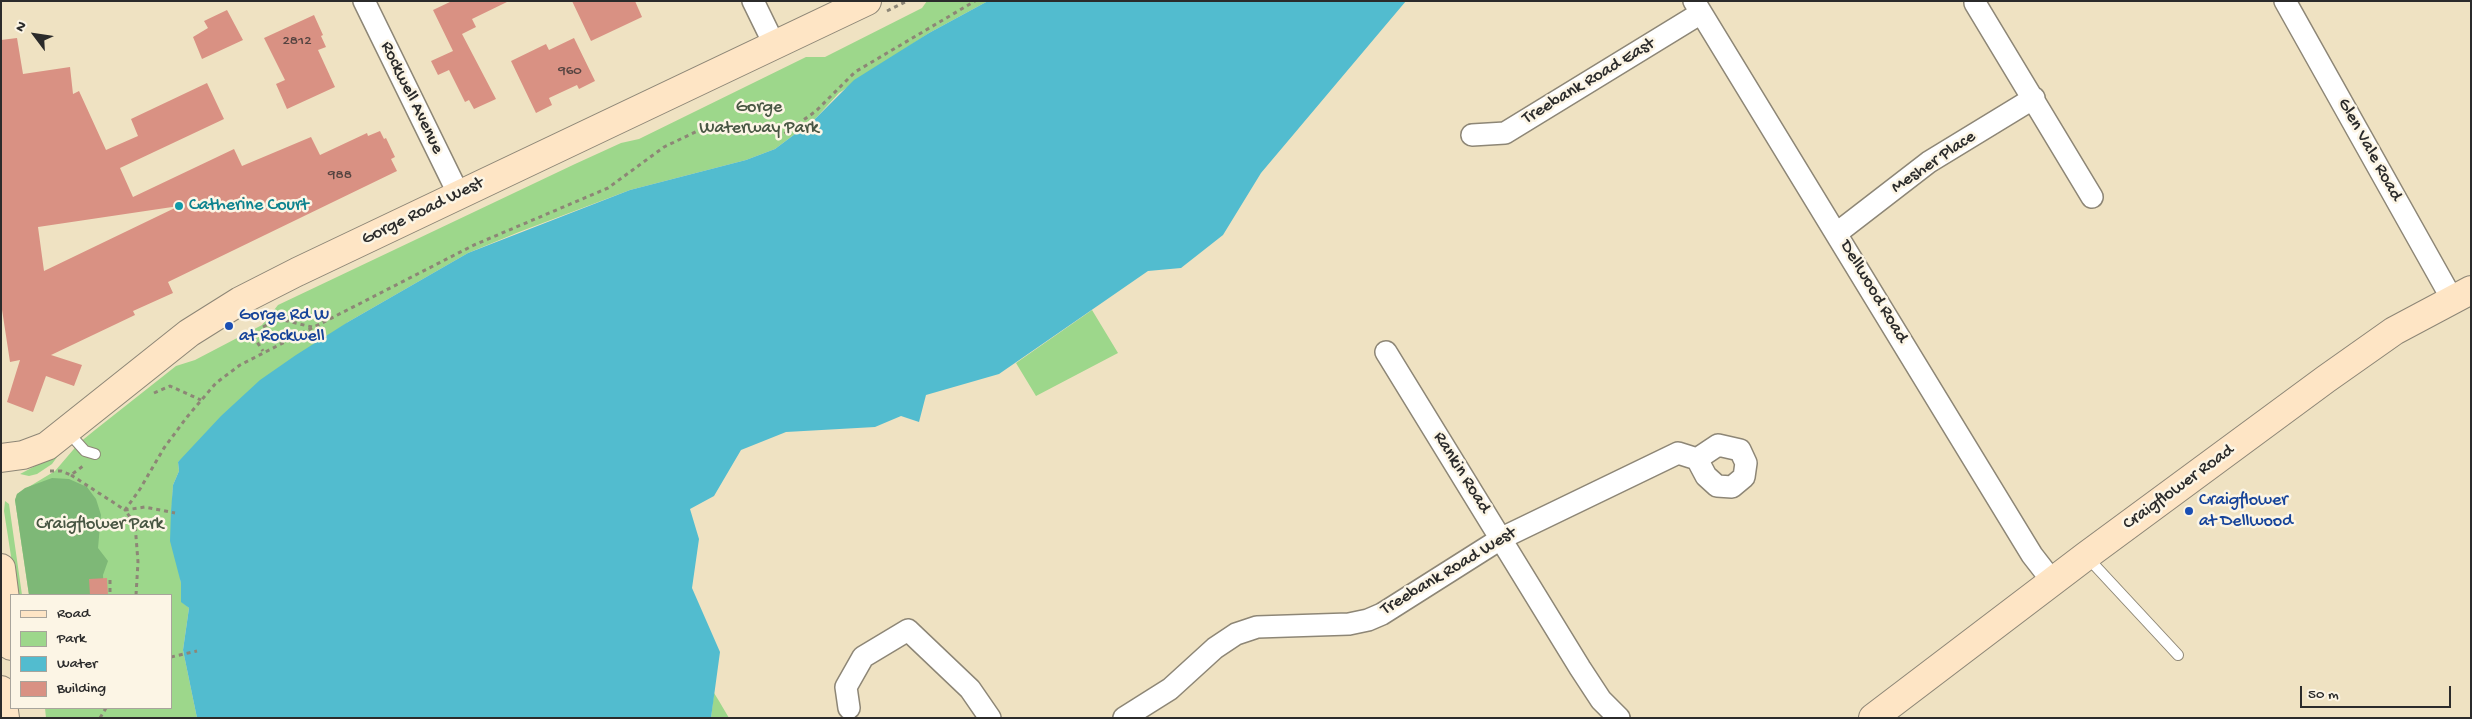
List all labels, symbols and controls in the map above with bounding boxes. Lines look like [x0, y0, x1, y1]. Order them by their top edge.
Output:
north arrow [10, 10, 60, 60]
text: N [12, 19, 31, 35]
house number: 2812 [283, 33, 311, 51]
street label: Treebank Road East [1519, 34, 1659, 130]
street label: Rockwell Avenue [374, 38, 448, 158]
house number: 960 [558, 63, 582, 81]
street label: Glen Vale Road [2332, 95, 2406, 205]
park label: Gorge Waterway Park [699, 97, 819, 140]
street label: Mesher Place [1888, 127, 1980, 199]
house number: 988 [328, 167, 352, 185]
street label: Gorge Road West [358, 173, 488, 251]
place label: Catherine Court [189, 195, 309, 217]
marker: Catherine Court [173, 200, 185, 212]
street label: Dellwood Road [1834, 237, 1912, 347]
place label: Gorge Rd W at Rockwell [239, 305, 329, 348]
marker: Gorge Rd W at Rockwell [223, 320, 235, 332]
street label: Rankin Road [1427, 428, 1495, 518]
street label: Craigflower Road [2119, 440, 2239, 536]
place label: Craigflower at Dellwood [2199, 490, 2293, 532]
marker: Craigflower at Dellwood [2183, 505, 2195, 517]
park label: Craigflower Park [36, 514, 164, 536]
street label: Treebank Road West [1377, 523, 1521, 621]
legend [10, 594, 172, 709]
text: Road [57, 605, 90, 623]
text: Park [57, 630, 86, 648]
text: Water [57, 655, 97, 673]
scale bar [2302, 676, 2453, 708]
text: Building [57, 680, 106, 698]
text: 50 m [2308, 686, 2339, 704]

